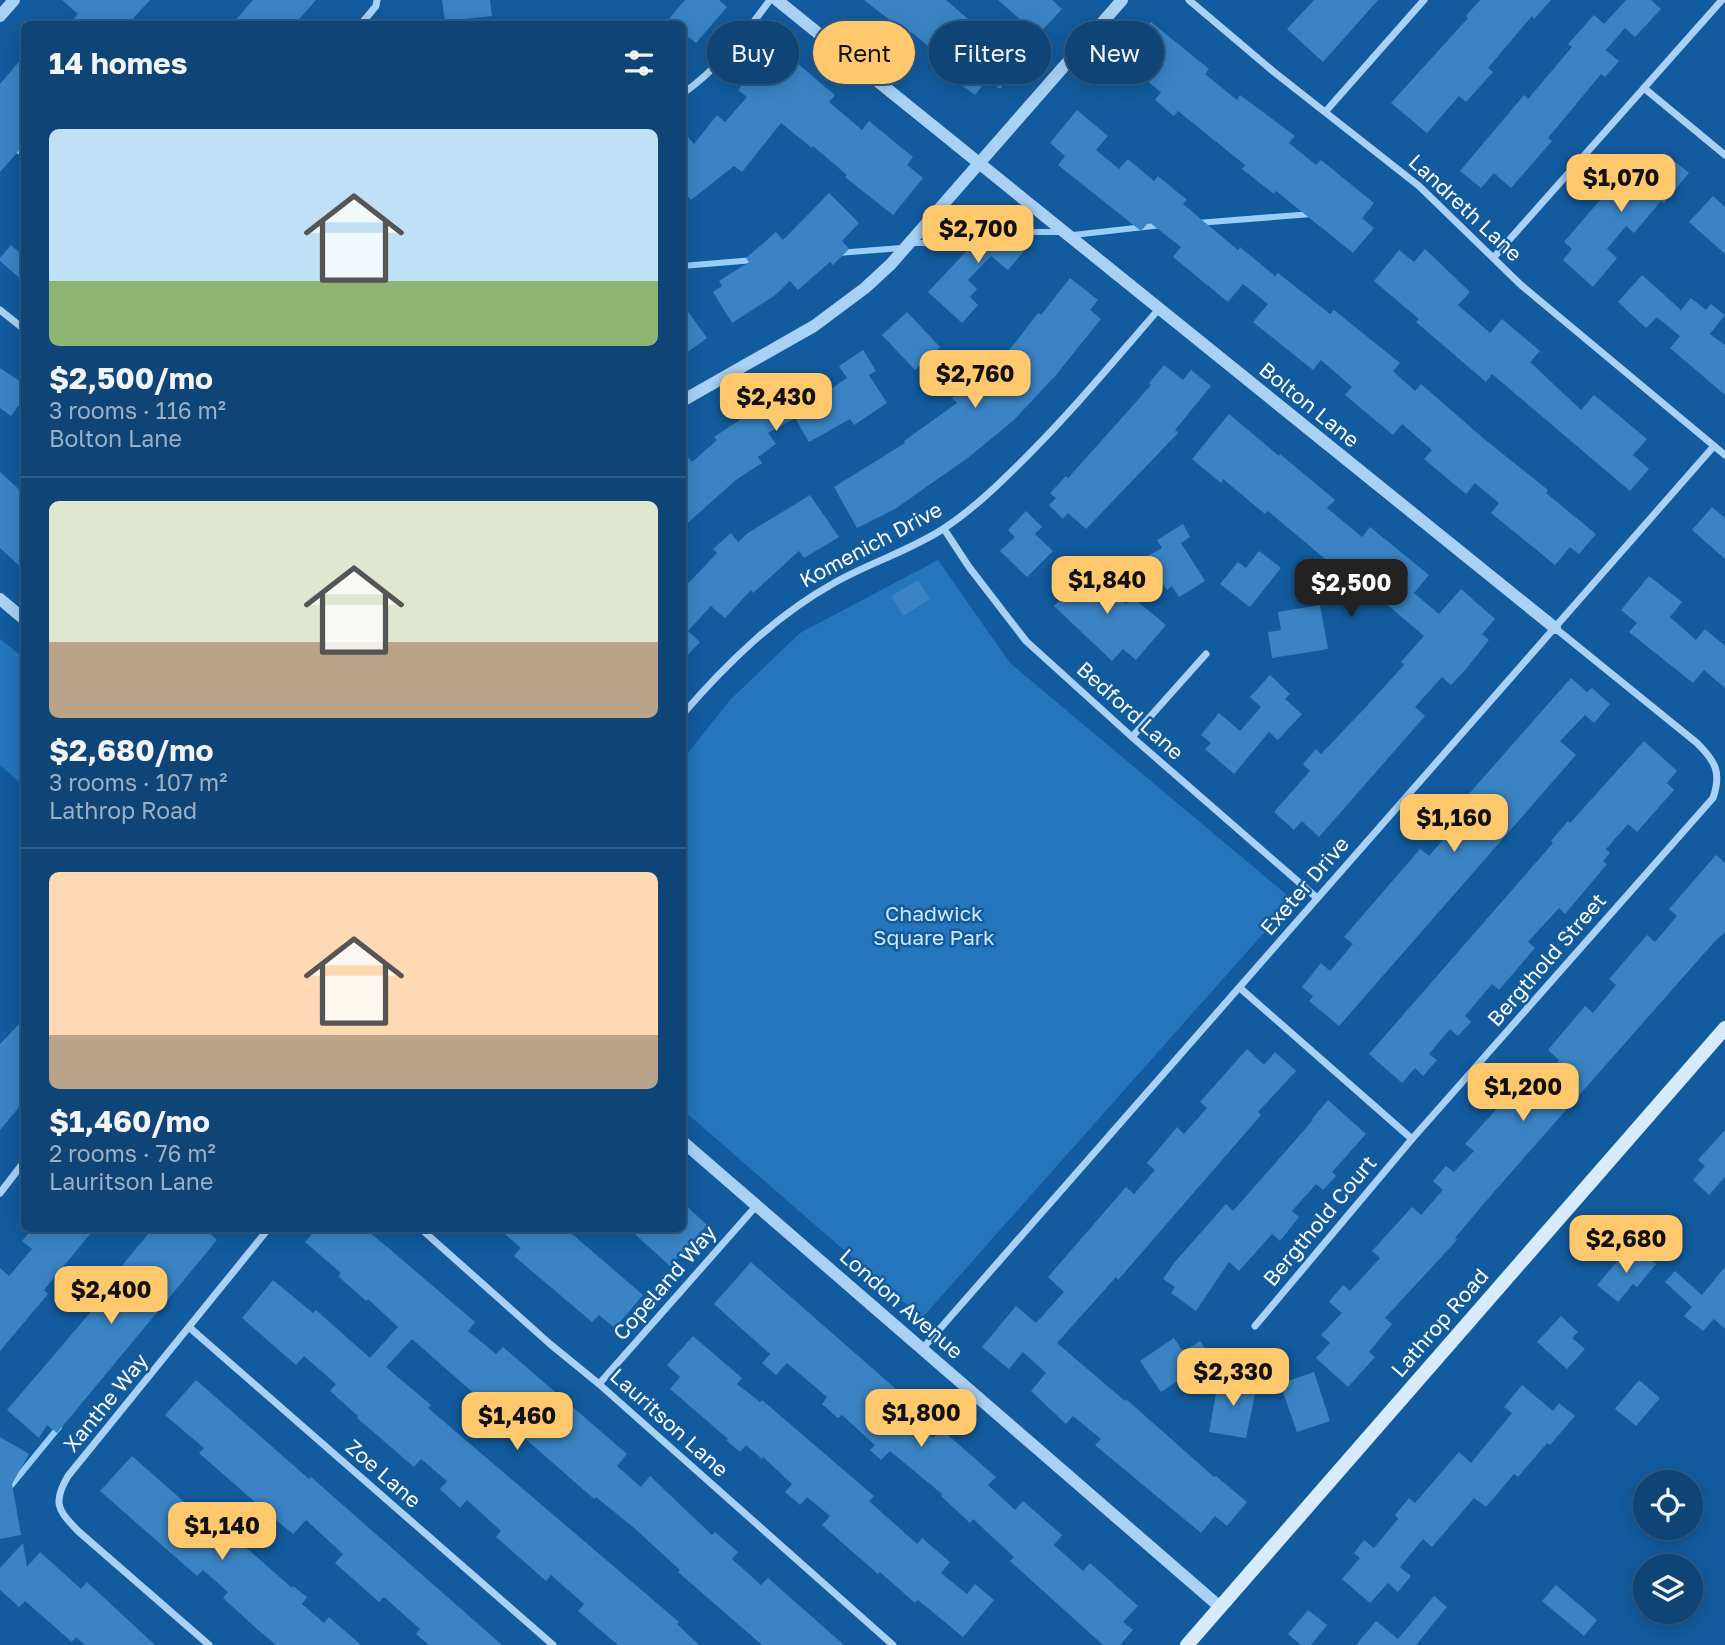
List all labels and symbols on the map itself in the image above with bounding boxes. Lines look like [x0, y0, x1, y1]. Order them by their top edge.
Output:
street label: Landreth Lane [1404, 148, 1528, 266]
pin: $1,070 [1564, 154, 1678, 214]
pin: $2,700 [921, 205, 1035, 265]
pin: $2,760 [918, 350, 1032, 410]
street label: Bolton Lane [1254, 356, 1365, 452]
pin: $2,430 [719, 374, 833, 433]
street label: Komenich Drive [795, 496, 946, 593]
pin: $1,840 [1050, 556, 1164, 616]
pin: $2,500 [1294, 560, 1408, 619]
street label: Bedford Lane [1072, 656, 1189, 765]
pin: $1,160 [1397, 794, 1511, 854]
street label: Exeter Drive [1254, 831, 1354, 940]
street label: Bergthold Street [1481, 887, 1611, 1031]
park label: Chadwick Square Park [873, 900, 995, 950]
pin: $1,200 [1466, 1064, 1580, 1123]
street label: Bergthold Court [1257, 1150, 1381, 1291]
pin: $2,680 [1569, 1216, 1683, 1275]
street label: Copeland Way [607, 1219, 722, 1345]
street label: London Avenue [835, 1243, 969, 1364]
street label: Lathrop Road [1385, 1263, 1493, 1382]
pin: $2,400 [54, 1266, 168, 1326]
street label: Xanthe Way [58, 1348, 153, 1457]
pin: $2,330 [1176, 1348, 1290, 1408]
street label: Lauritson Lane [605, 1362, 734, 1482]
pin: $1,800 [864, 1390, 978, 1449]
pin: $1,460 [460, 1392, 574, 1452]
street label: Zoe Lane [341, 1433, 427, 1513]
pin: $1,140 [165, 1502, 279, 1562]

